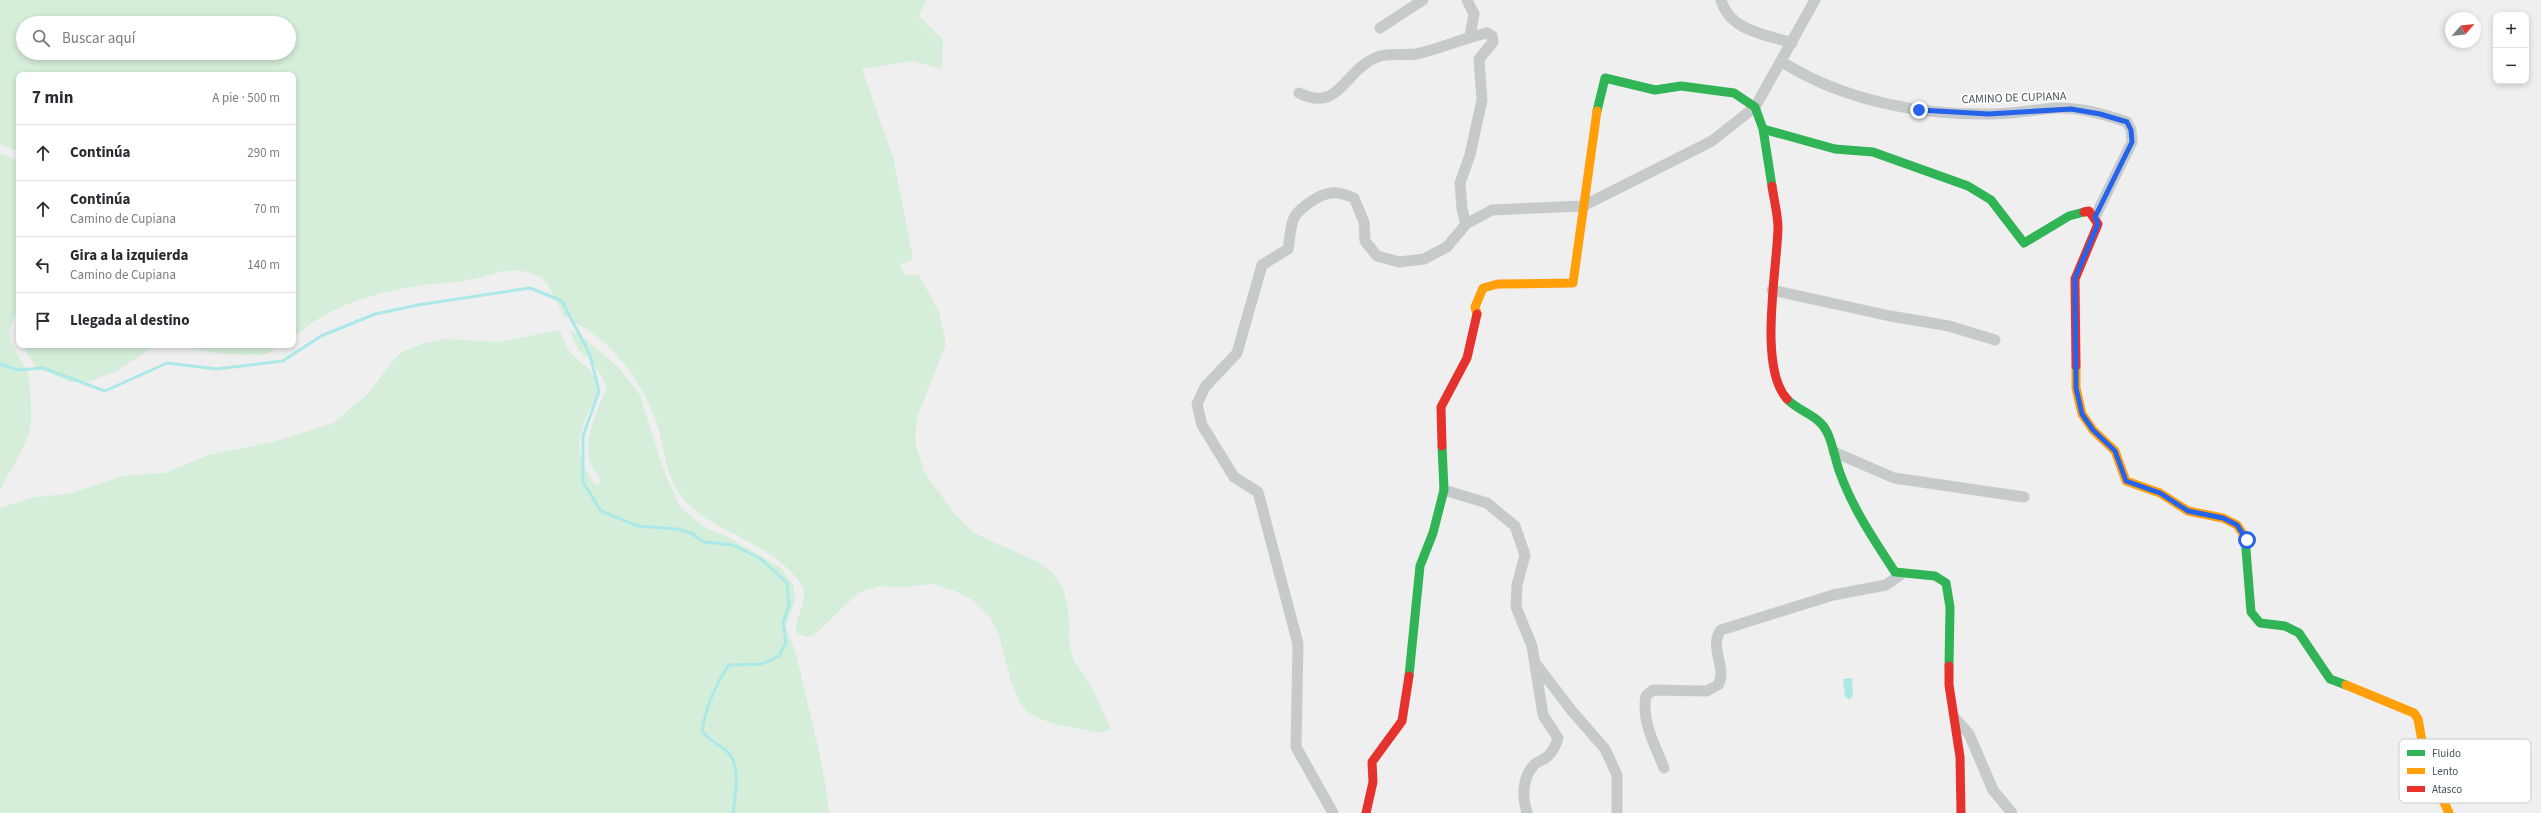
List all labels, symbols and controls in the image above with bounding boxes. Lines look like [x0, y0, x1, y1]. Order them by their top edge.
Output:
north arrow [2445, 12, 2481, 48]
map controls [2493, 12, 2529, 84]
button: + [2493, 12, 2529, 48]
search box [16, 16, 296, 60]
icon: search [30, 27, 52, 49]
text: Buscar aquí [62, 28, 135, 49]
button: − [2493, 48, 2529, 84]
text: 7 min [32, 86, 73, 110]
street label: CAMINO DE CUPIANA [1961, 88, 2067, 108]
text: A pie · 500 m [212, 89, 280, 107]
route end [1910, 101, 1928, 119]
icon: ahead [32, 142, 54, 164]
text: Continúa [70, 142, 131, 163]
text: 290 m [247, 144, 280, 162]
text: Continúa [70, 189, 131, 210]
icon: ahead [32, 198, 54, 220]
text: 70 m [254, 200, 280, 218]
text: Camino de Cupiana [70, 210, 176, 228]
text: Gira a la izquierda [70, 245, 189, 266]
icon: left [32, 254, 54, 276]
text: 140 m [247, 256, 280, 274]
text: Camino de Cupiana [70, 266, 176, 284]
icon: arrive [32, 310, 54, 332]
text: Llegada al destino [70, 310, 190, 331]
route start [2238, 531, 2256, 549]
legend [2399, 739, 2531, 803]
text: Fluido [2432, 746, 2461, 761]
text: Lento [2432, 764, 2458, 779]
text: Atasco [2432, 782, 2462, 797]

